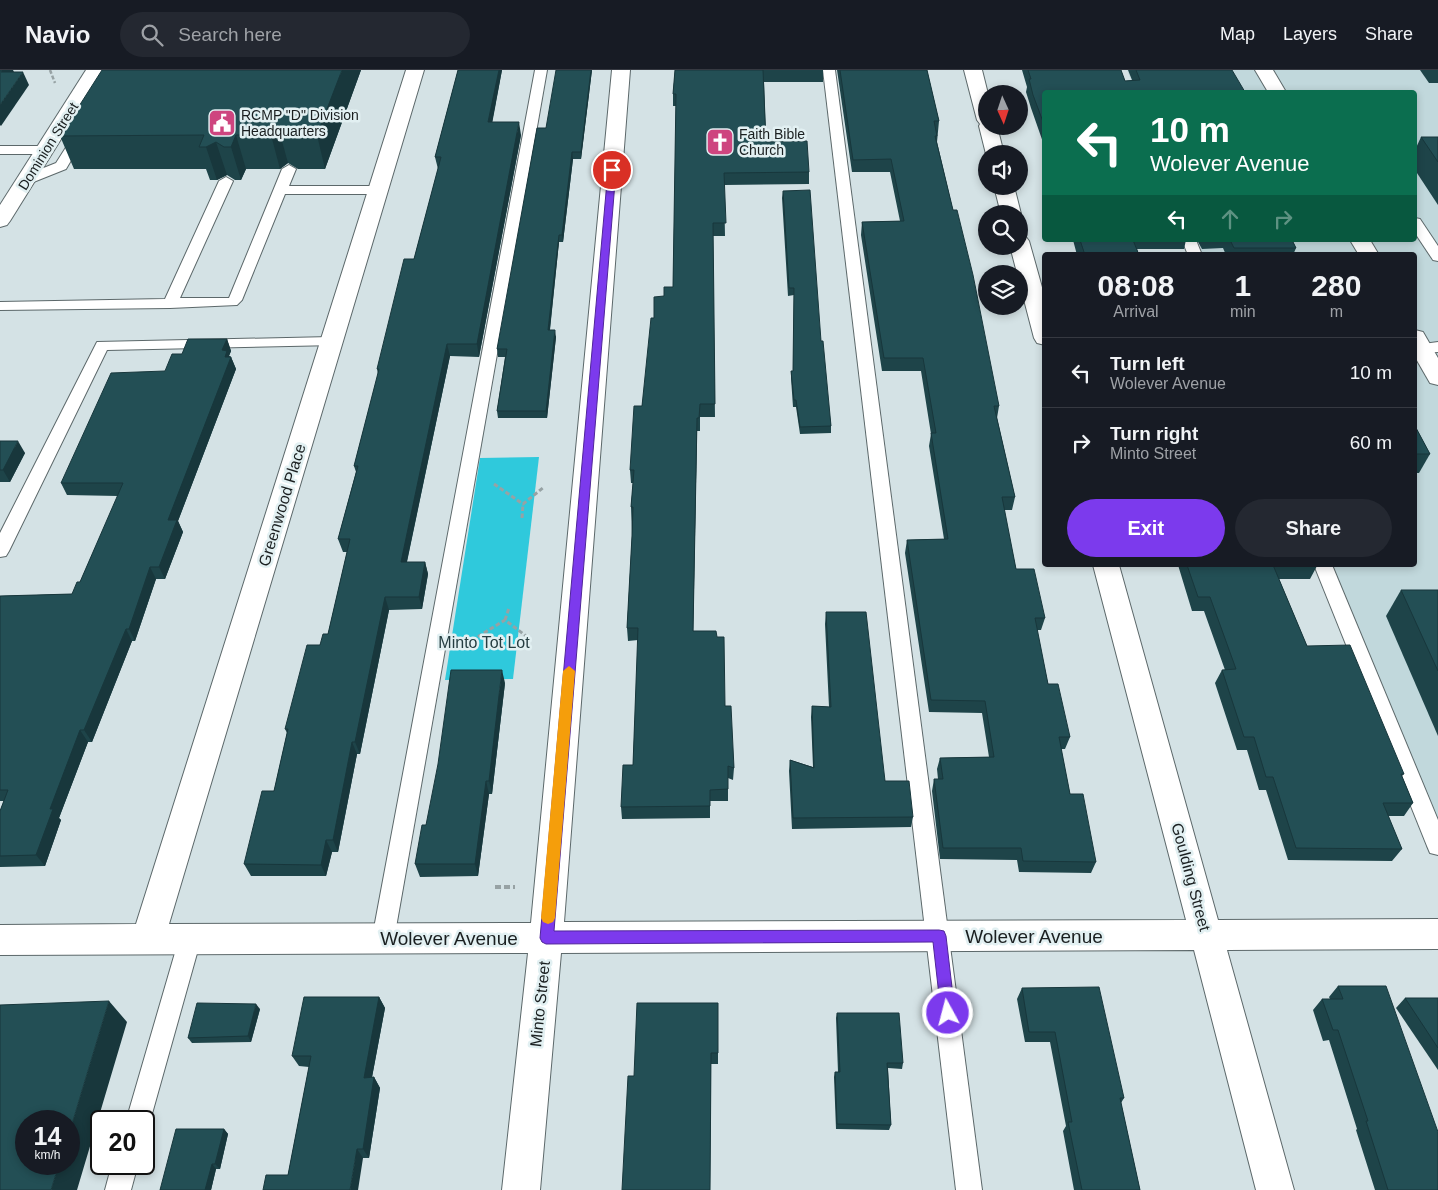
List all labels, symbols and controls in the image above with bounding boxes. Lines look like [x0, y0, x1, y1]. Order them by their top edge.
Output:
search box [120, 12, 470, 57]
text: Navio [25, 21, 90, 48]
icon: search [138, 21, 166, 49]
text: Search here [178, 24, 282, 45]
text: Map [1220, 24, 1255, 44]
text: Layers [1283, 24, 1337, 44]
text: Share [1365, 24, 1413, 44]
north arrow [978, 85, 1028, 135]
map controls [978, 85, 1028, 315]
street label: Dominion Street [15, 99, 81, 193]
place label: RCMP "D" Division Headquarters [241, 107, 359, 139]
public building icon: RCMP "D" Division Headquarters [207, 108, 237, 138]
icon: left [1067, 110, 1132, 175]
text: 10 m [1150, 110, 1230, 149]
place label: Faith Bible Church [739, 126, 805, 158]
church icon: Faith Bible Church [705, 127, 735, 157]
button: sound [978, 145, 1028, 195]
pin [591, 149, 633, 191]
text: Wolever Avenue [1150, 151, 1309, 176]
icon: arrive [598, 156, 626, 184]
button: search [978, 205, 1028, 255]
icon: left [1163, 205, 1191, 233]
icon: ahead [1216, 205, 1244, 233]
icon: right [1269, 205, 1297, 233]
button: layers [978, 265, 1028, 315]
text: 08:08 [1098, 269, 1174, 302]
text: 1 [1234, 269, 1251, 302]
text: 280 [1311, 269, 1361, 302]
text: Arrival [1113, 303, 1159, 320]
text: min [1230, 303, 1256, 320]
text: m [1330, 303, 1343, 320]
text: Turn left [1110, 353, 1185, 374]
icon: left [1067, 359, 1095, 387]
text: 10 m [1350, 362, 1392, 383]
text: Wolever Avenue [1110, 375, 1226, 392]
text: Turn right [1110, 423, 1198, 444]
icon: right [1067, 429, 1095, 457]
text: 60 m [1350, 432, 1392, 453]
street label: Greenwood Place [255, 442, 309, 568]
text: Minto Street [1110, 445, 1196, 462]
button: Exit [1067, 499, 1225, 557]
button: Share [1235, 499, 1392, 557]
park label: Minto Tot Lot [438, 634, 530, 651]
street label: Goulding Street [1168, 821, 1214, 933]
street label: Wolever Avenue [965, 926, 1103, 947]
street label: Wolever Avenue [380, 928, 518, 949]
street label: Minto Street [527, 960, 553, 1048]
position arrow [921, 986, 973, 1038]
speed limit sign: 20 [90, 1110, 155, 1175]
text: 14 [34, 1122, 61, 1150]
text: km/h [34, 1148, 61, 1162]

